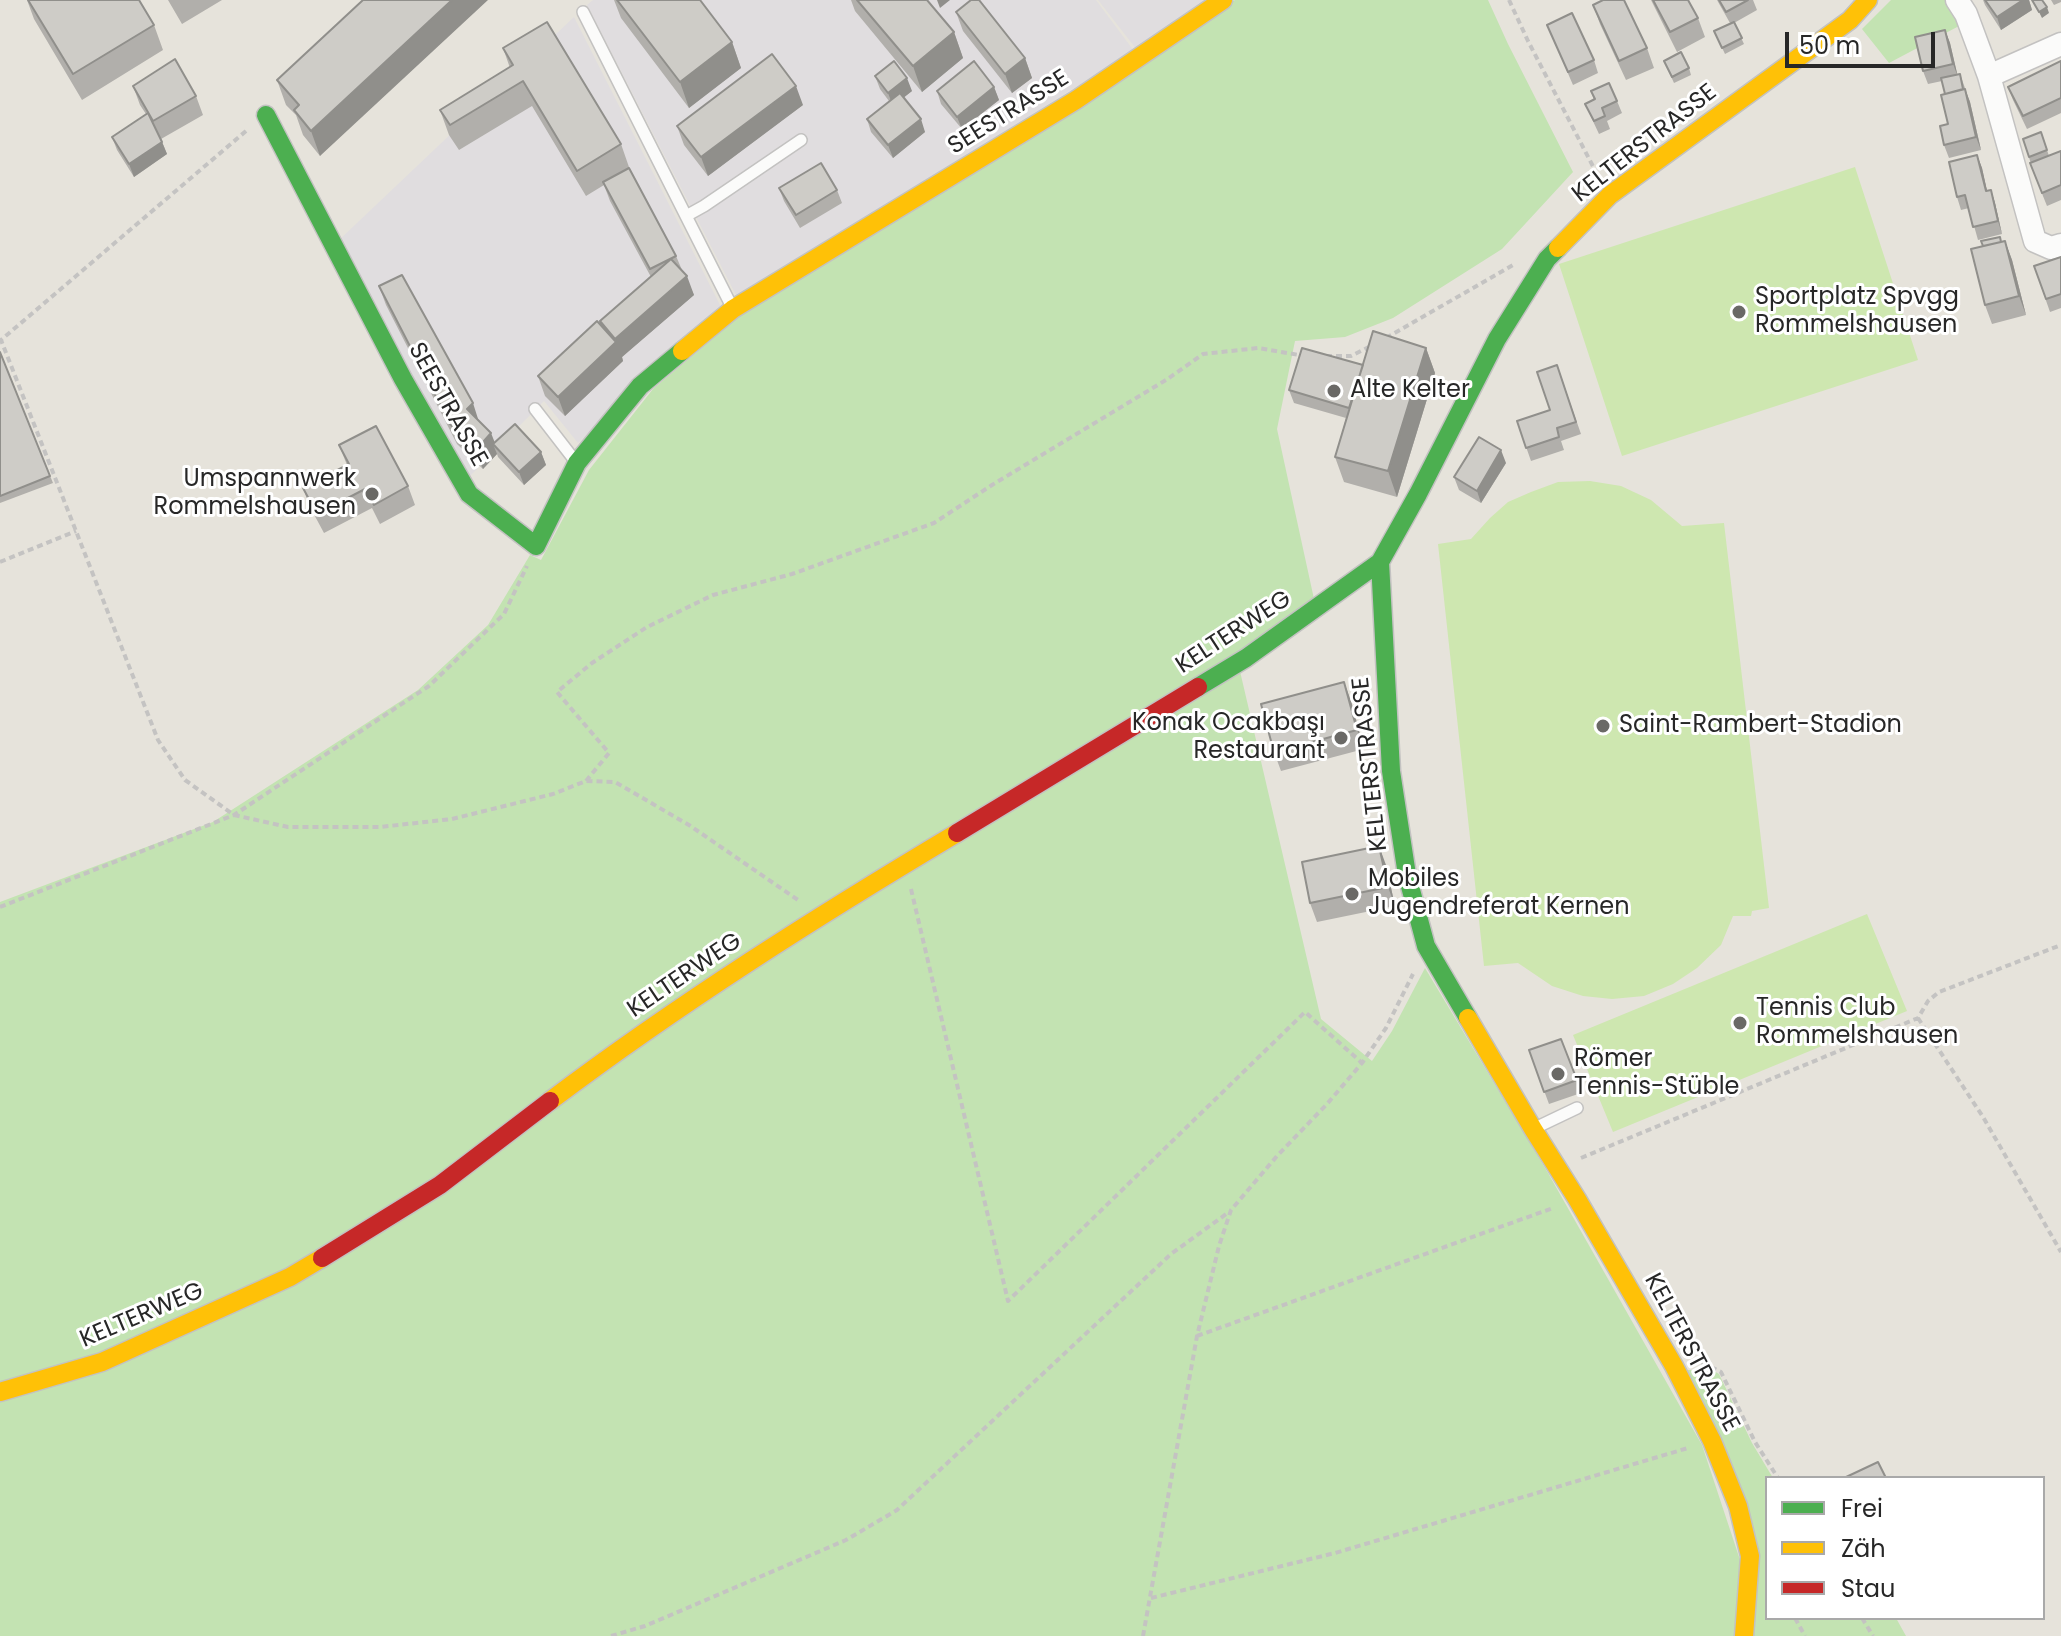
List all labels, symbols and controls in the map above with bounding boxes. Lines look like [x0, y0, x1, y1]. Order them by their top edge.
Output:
scale bar [1789, 16, 1939, 66]
text: 50 m [1799, 29, 1860, 62]
street label: SEESTRASSE [943, 64, 1075, 162]
street label: KELTERSTRASSE [1567, 79, 1723, 209]
place label: Sportplatz Spvgg Rommelshausen [1755, 284, 1959, 340]
marker: Sportplatz Spvgg Rommelshausen [1730, 303, 1748, 321]
street label: SEESTRASSE [401, 338, 493, 472]
place label: Alte Kelter [1350, 377, 1470, 405]
marker: Alte Kelter [1325, 382, 1343, 400]
place label: Umspannwerk Rommelshausen [154, 466, 356, 522]
marker: Umspannwerk Rommelshausen [363, 485, 381, 503]
street label: KELTERWEG [1171, 585, 1297, 681]
street label: KELTERSTRASSE [1348, 675, 1394, 853]
place label: Konak Ocakbaşı Restaurant [1132, 710, 1325, 766]
place label: Saint-Rambert-Stadion [1619, 712, 1902, 740]
marker: Saint-Rambert-Stadion [1594, 717, 1612, 735]
marker: Konak Ocakbaşı Restaurant [1332, 729, 1350, 747]
place label: Mobiles Jugendreferat Kernen [1368, 866, 1630, 922]
marker: Mobiles Jugendreferat Kernen [1343, 885, 1361, 903]
street label: KELTERWEG [622, 927, 748, 1025]
place label: Tennis Club Rommelshausen [1756, 995, 1958, 1051]
marker: Tennis Club Rommelshausen [1731, 1014, 1749, 1032]
place label: Römer Tennis-Stüble [1574, 1046, 1739, 1102]
marker: Römer Tennis-Stüble [1549, 1065, 1567, 1083]
street label: KELTERSTRASSE [1637, 1269, 1745, 1437]
street label: KELTERWEG [76, 1277, 208, 1355]
legend [1765, 1476, 2045, 1620]
text: Frei [1841, 1492, 1883, 1525]
text: Zäh [1841, 1532, 1886, 1565]
text: Stau [1841, 1572, 1895, 1605]

